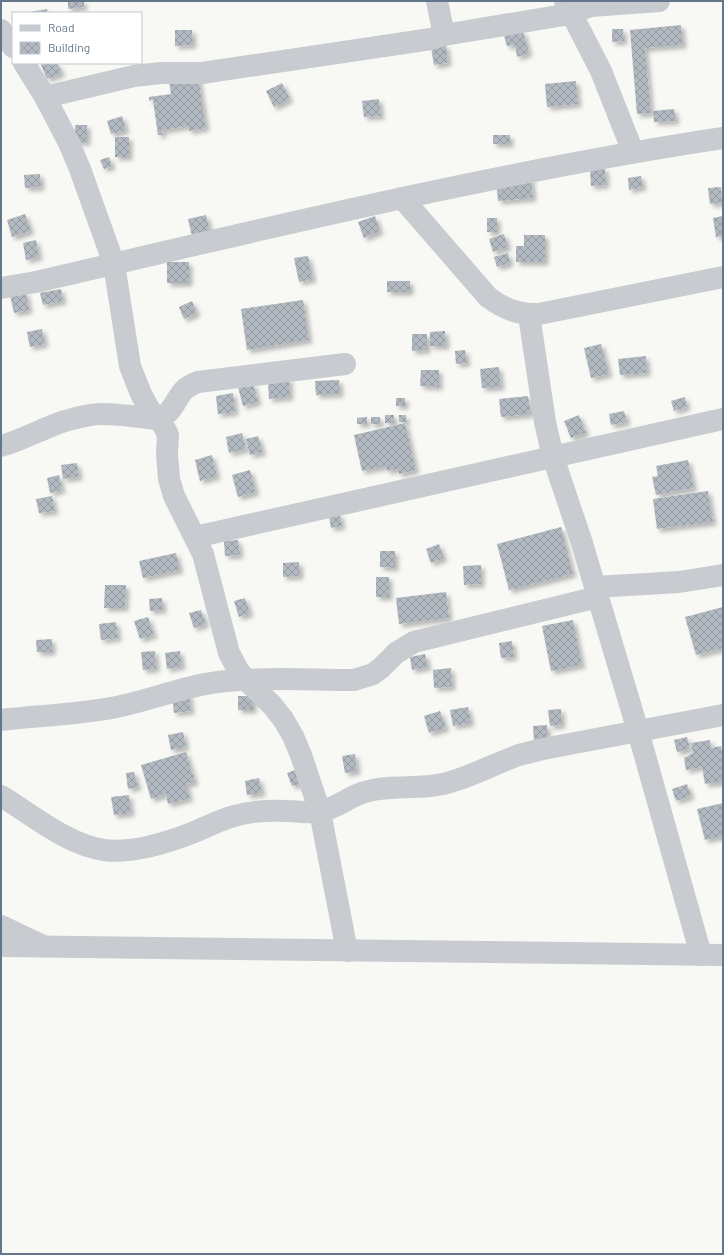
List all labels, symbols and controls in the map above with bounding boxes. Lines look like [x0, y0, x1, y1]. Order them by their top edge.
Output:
legend [12, 12, 142, 64]
text: Road [48, 20, 75, 34]
text: Building [48, 40, 90, 54]

